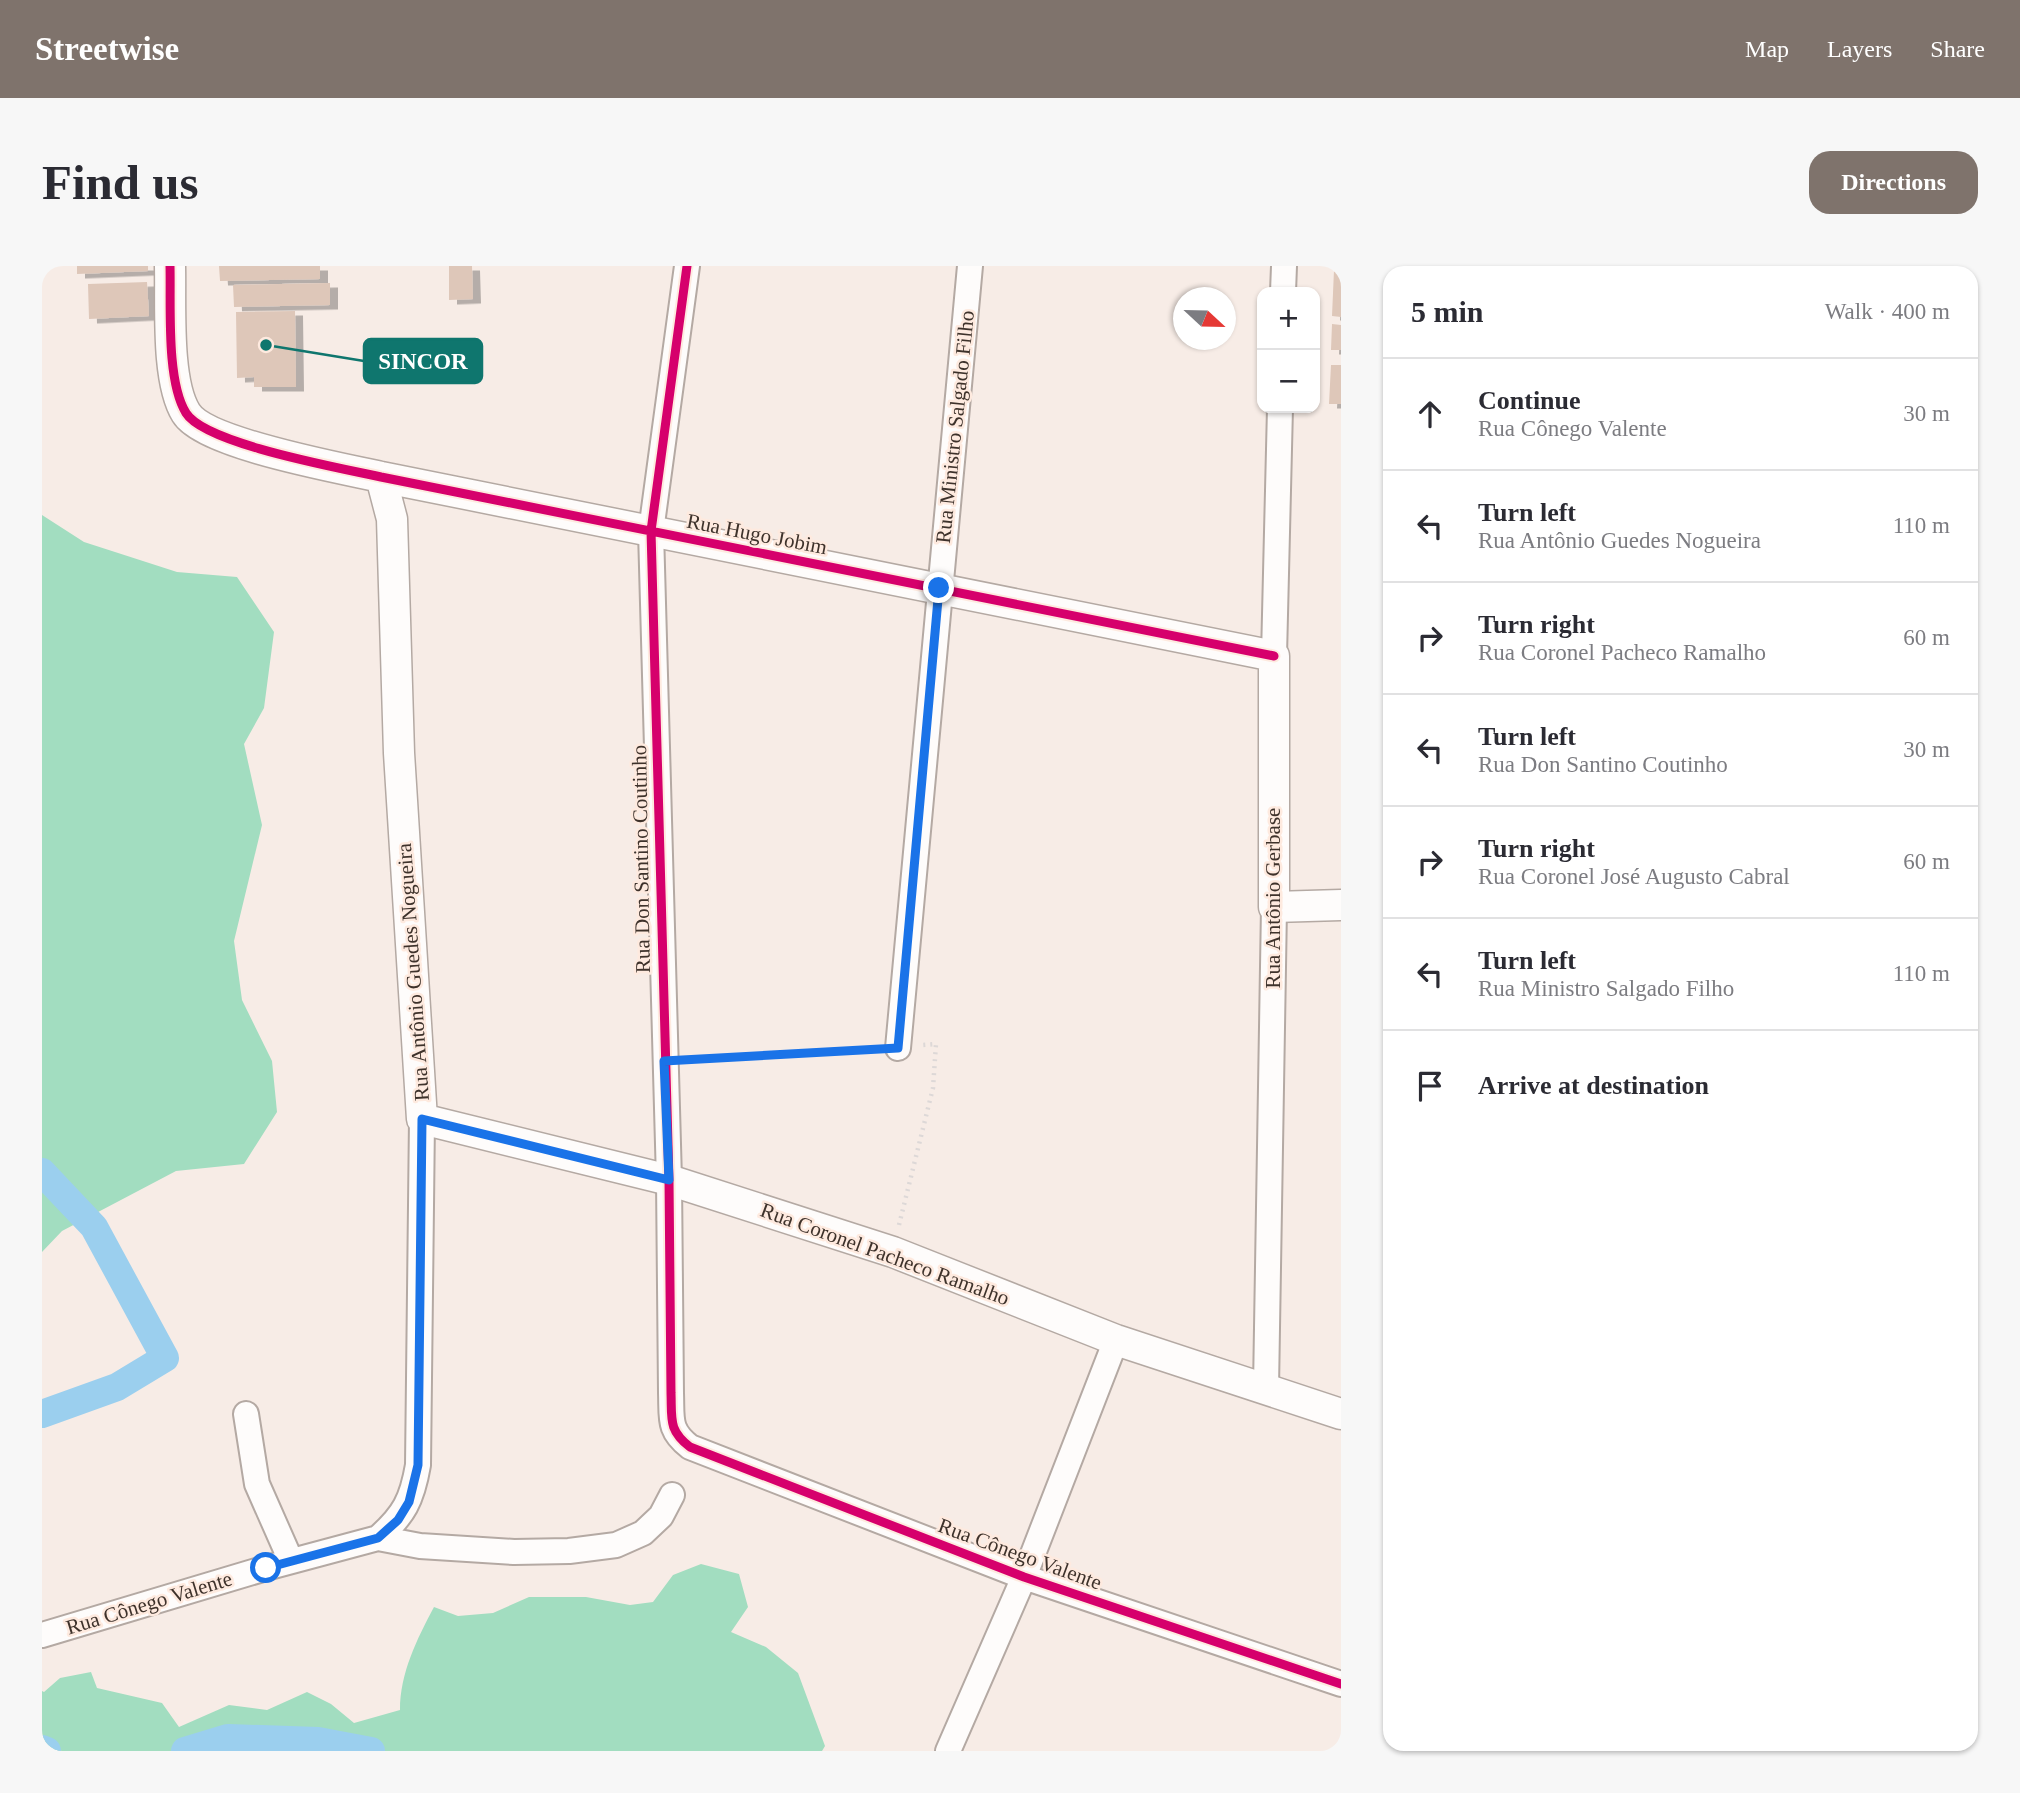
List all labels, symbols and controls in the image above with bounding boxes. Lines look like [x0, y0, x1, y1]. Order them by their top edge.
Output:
text: Streetwise [35, 31, 179, 67]
text: Map [1745, 36, 1789, 62]
text: Layers [1827, 36, 1892, 62]
text: Share [1930, 36, 1985, 62]
button: Directions [1809, 151, 1978, 214]
text: Find us [42, 155, 199, 210]
north arrow [1173, 287, 1236, 350]
map controls [1257, 287, 1320, 413]
button: + [1257, 287, 1320, 350]
text: 5 min [1411, 295, 1484, 328]
text: Walk · 400 m [1825, 299, 1950, 324]
street label: Rua Ministro Salgado Filho [931, 309, 979, 545]
callout: SINCOR [364, 339, 482, 383]
text: SINCOR [378, 349, 468, 374]
button: − [1257, 350, 1320, 413]
text: Continue [1478, 386, 1581, 415]
icon: ahead [1411, 395, 1449, 433]
text: 30 m [1903, 401, 1950, 426]
text: Rua Cônego Valente [1478, 416, 1667, 441]
text: Turn left [1478, 498, 1576, 527]
icon: left [1411, 507, 1449, 545]
street label: Rua Hugo Jobim [685, 509, 829, 559]
text: 110 m [1893, 513, 1950, 538]
text: Rua Antônio Guedes Nogueira [1478, 528, 1761, 553]
route end [923, 572, 954, 603]
text: Turn right [1478, 610, 1595, 639]
icon: right [1411, 619, 1449, 657]
text: 60 m [1903, 625, 1950, 650]
text: Rua Coronel Pacheco Ramalho [1478, 640, 1766, 665]
text: Turn left [1478, 722, 1576, 751]
icon: left [1411, 731, 1449, 769]
text: 30 m [1903, 737, 1950, 762]
street label: Rua Don Santino Coutinho [627, 745, 655, 973]
text: Rua Don Santino Coutinho [1478, 752, 1728, 777]
street label: Rua Antônio Gerbase [1261, 808, 1285, 988]
text: Turn right [1478, 834, 1595, 863]
street label: Rua Antônio Guedes Nogueira [392, 842, 434, 1102]
icon: right [1411, 843, 1449, 881]
text: 60 m [1903, 849, 1950, 874]
text: Rua Coronel José Augusto Cabral [1478, 864, 1790, 889]
text: Turn left [1478, 946, 1576, 975]
icon: left [1411, 955, 1449, 993]
text: 110 m [1893, 961, 1950, 986]
text: Rua Ministro Salgado Filho [1478, 976, 1734, 1001]
icon: arrive [1411, 1067, 1449, 1105]
text: Arrive at destination [1478, 1071, 1709, 1100]
street label: Rua Coronel Pacheco Ramalho [757, 1198, 1013, 1310]
street label: Rua Cônego Valente [935, 1513, 1105, 1595]
route start [250, 1552, 281, 1583]
street label: Rua Cônego Valente [63, 1566, 235, 1640]

